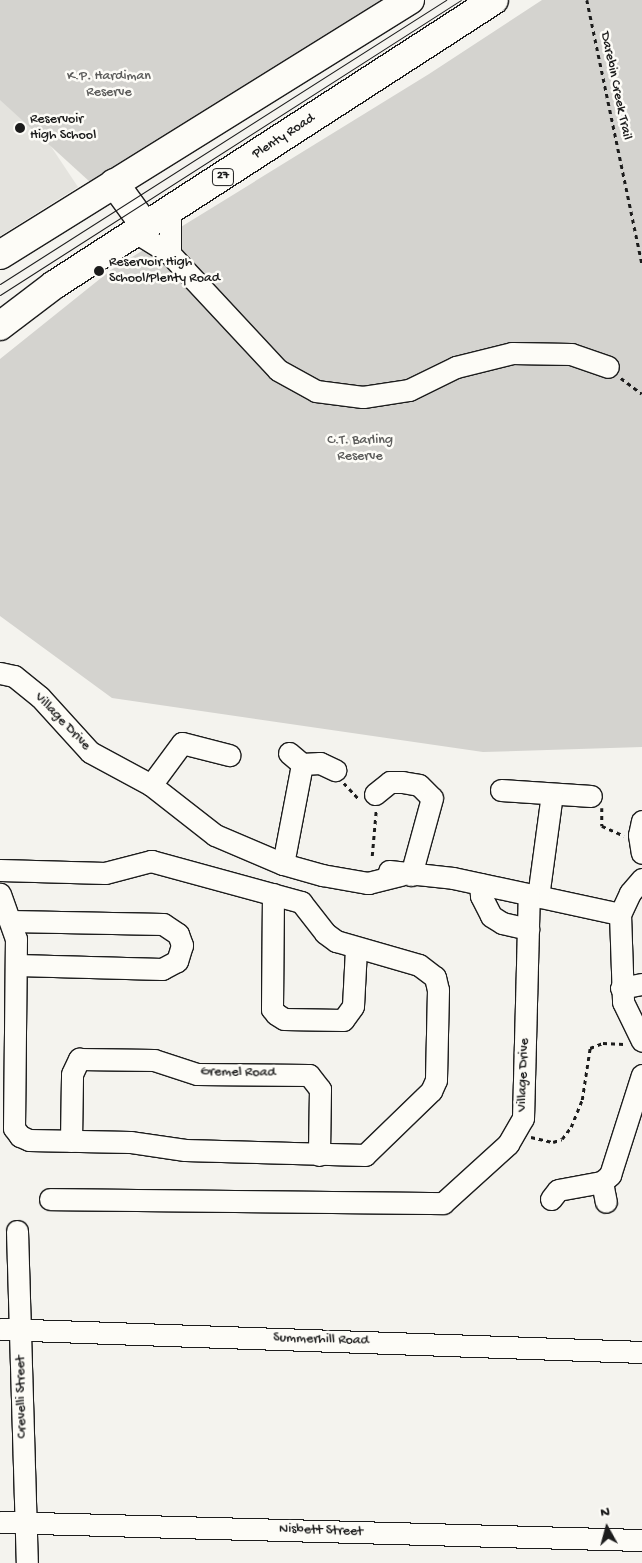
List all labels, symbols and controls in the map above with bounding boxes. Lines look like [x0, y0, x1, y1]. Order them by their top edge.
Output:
street label: Darebin Creek Trail [595, 30, 635, 142]
park label: K.P. Hardiman Reserve [67, 69, 151, 102]
street label: Plenty Road [250, 111, 318, 163]
place label: Reservoir High School [30, 112, 96, 144]
marker: Reservoir High School [14, 122, 26, 134]
road number: 27 [212, 168, 234, 186]
place label: Reservoir High School/Plenty Road [109, 255, 220, 288]
marker: Reservoir High School/Plenty Road [93, 265, 105, 277]
park label: C.T. Barling Reserve [327, 433, 393, 466]
street label: Village Drive [30, 690, 94, 754]
street label: Village Drive [514, 1038, 534, 1112]
street label: Gremel Road [200, 1064, 276, 1082]
street label: Summerhill Road [273, 1330, 369, 1350]
street label: Crevelli Street [13, 1355, 31, 1439]
north arrow [582, 1503, 632, 1553]
text: N [600, 1504, 611, 1522]
street label: Nisbett Street [279, 1521, 363, 1541]

